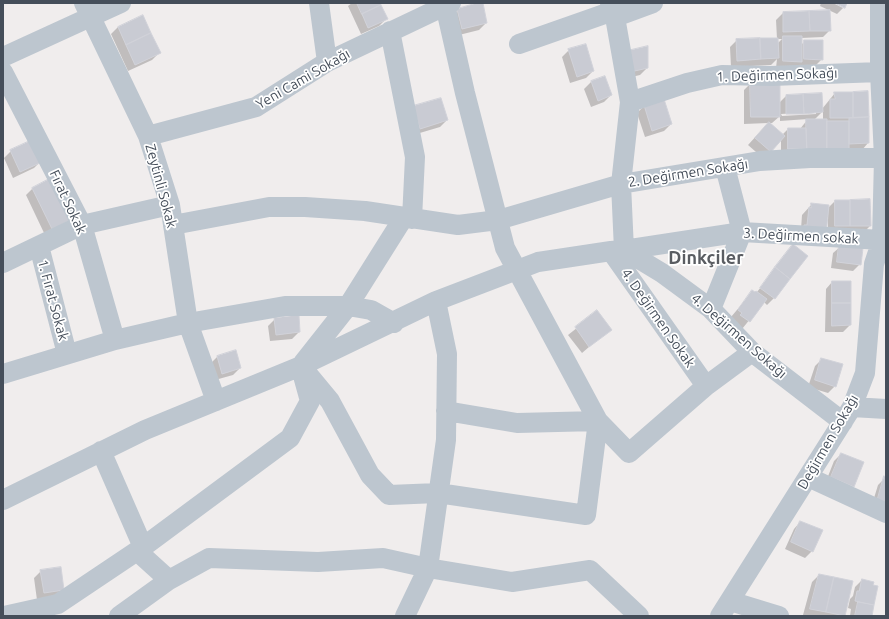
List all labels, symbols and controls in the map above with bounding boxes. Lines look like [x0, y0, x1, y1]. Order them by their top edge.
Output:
street label: Yeni Cami Sokağı [253, 45, 353, 113]
street label: 1. Değirmen Sokağı [716, 64, 838, 86]
street label: Zeytinli Sokak [142, 142, 180, 230]
street label: 2. Değirmen Sokağı [627, 155, 749, 191]
street label: Fırat Sokak [46, 167, 90, 237]
street label: 3. Değirmen sokak [743, 225, 859, 247]
district label: Dinkçiler [668, 247, 744, 269]
street label: 1. Fırat Sokak [34, 258, 72, 342]
street label: 4. Değirmen Sokak [618, 265, 698, 371]
street label: 4. Değirmen Sokağı [688, 290, 790, 382]
street label: Değirmen Sokağı [794, 392, 862, 492]

